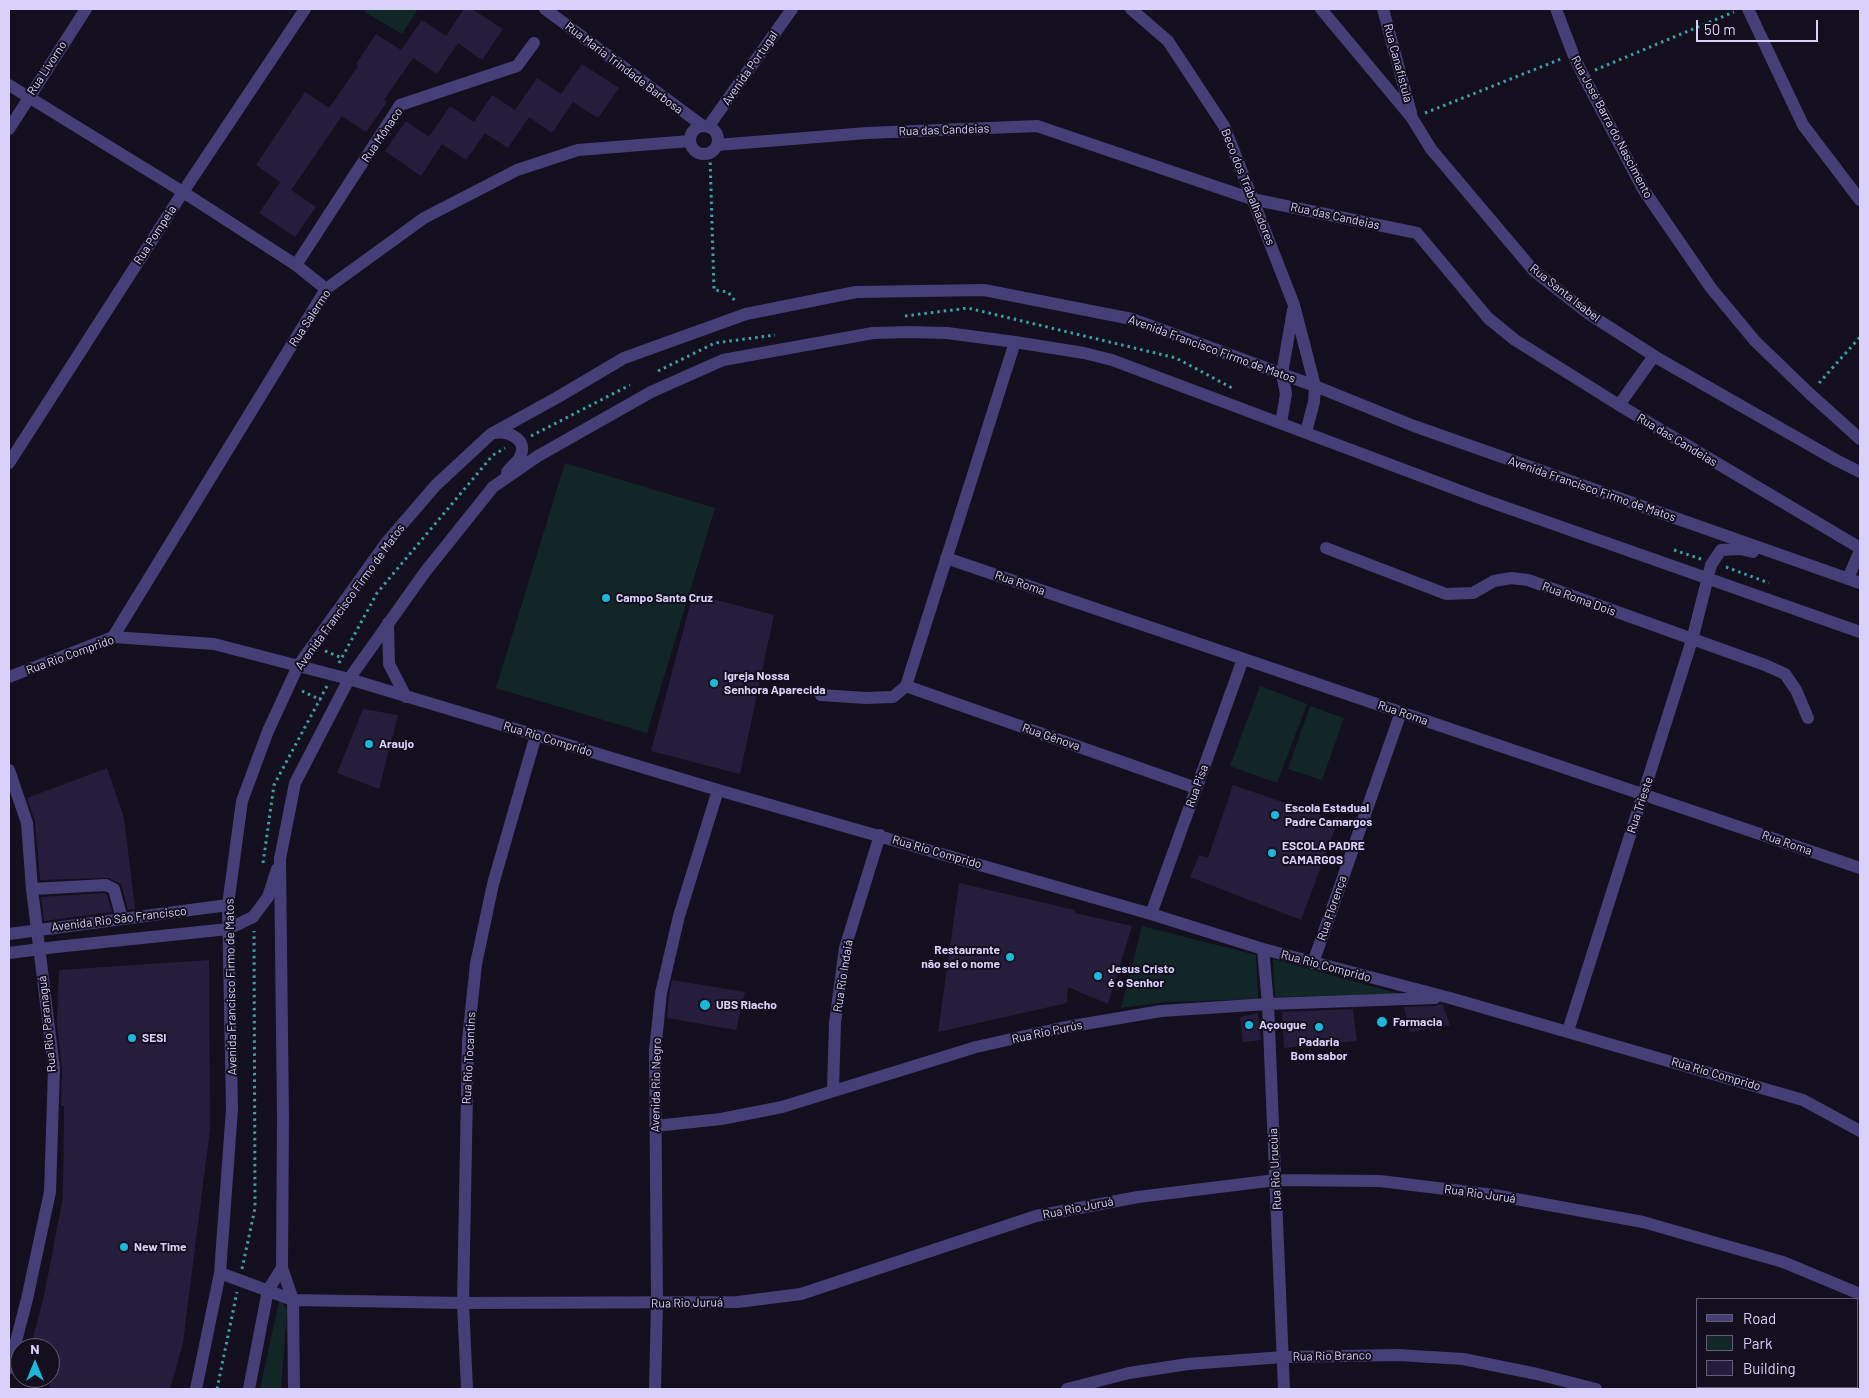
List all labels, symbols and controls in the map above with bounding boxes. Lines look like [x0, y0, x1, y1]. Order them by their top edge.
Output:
scale bar [1699, 10, 1822, 42]
street label: Rua Maria Trindade Barbosa [562, 19, 686, 117]
text: 50 m [1704, 20, 1736, 38]
street label: Rua Canafistula [1381, 22, 1415, 104]
street label: Avenida Portugal [719, 28, 781, 108]
street label: Rua Livorno [24, 38, 70, 98]
street label: Rua José Barra do Nascimento [1568, 53, 1656, 201]
street label: Rua Mônaco [359, 105, 405, 165]
street label: Rua das Candeias [898, 121, 990, 139]
street label: Beco dos Trabalhadores [1218, 127, 1278, 247]
street label: Rua das Candeias [1289, 200, 1381, 232]
street label: Rua Pompeia [131, 203, 179, 267]
street label: Rua Santa Isabel [1527, 261, 1603, 325]
street label: Rua Salermo [286, 287, 334, 349]
street label: Avenida Francisco Firmo de Matos [1126, 312, 1298, 386]
street label: Rua das Candeias [1634, 410, 1720, 470]
street label: Avenida Francisco Firmo de Matos [1506, 453, 1678, 525]
street label: Avenida Francisco Firmo de Matos [292, 521, 408, 673]
street label: Rua Roma [993, 568, 1047, 598]
street label: Rua Roma Dois [1540, 579, 1618, 619]
place label: Campo Santa Cruz [616, 591, 713, 605]
marker: Campo Santa Cruz [600, 592, 612, 604]
street label: Rua Rio Comprido [24, 632, 116, 678]
place label: Igreja Nossa Senhora Aparecida [724, 669, 826, 697]
marker: Igreja Nossa Senhora Aparecida [708, 677, 720, 689]
street label: Rua Roma [1376, 698, 1430, 728]
street label: Rua Rio Comprido [502, 719, 594, 759]
street label: Rua Gênova [1020, 720, 1082, 754]
place label: Araujo [379, 737, 414, 751]
marker: Araujo [363, 738, 375, 750]
street label: Rua Pisa [1183, 763, 1211, 809]
street label: Rua Trieste [1624, 775, 1656, 835]
place label: Escola Estadual Padre Camargos [1285, 801, 1372, 829]
marker: Escola Estadual Padre Camargos [1269, 809, 1281, 821]
street label: Rua Roma [1760, 828, 1814, 858]
street label: Rua Rio Comprido [891, 832, 983, 872]
place label: ESCOLA PADRE CAMARGOS [1282, 839, 1365, 867]
marker: ESCOLA PADRE CAMARGOS [1266, 847, 1278, 859]
street label: Rua Florença [1314, 874, 1350, 942]
street label: Avenida Francisco Firmo de Matos [222, 899, 240, 1075]
street label: Avenida Rio São Francisco [51, 904, 187, 934]
street label: Rua Rio Indaiá [830, 939, 856, 1013]
place label: Restaurante não sei o nome [921, 943, 1000, 971]
street label: Rua Rio Comprido [1279, 947, 1373, 985]
marker: Restaurante não sei o nome [1004, 951, 1016, 963]
place label: Jesus Cristo é o Senhor [1108, 962, 1175, 990]
marker: Jesus Cristo é o Senhor [1092, 970, 1104, 982]
street label: Rua Rio Paranaguá [35, 975, 59, 1073]
marker: UBS Riacho [698, 998, 712, 1012]
place label: UBS Riacho [716, 998, 777, 1012]
street label: Rua Rio Tocantins [459, 1011, 479, 1105]
marker: Farmacia [1375, 1015, 1389, 1029]
place label: Farmacia [1393, 1015, 1442, 1029]
street label: Rua Rio Purús [1010, 1017, 1084, 1047]
place label: Açougue [1259, 1018, 1306, 1032]
marker: Açougue [1243, 1019, 1255, 1031]
marker: Padaria Bom sabor [1313, 1021, 1325, 1033]
place label: SESI [142, 1031, 166, 1045]
marker: SESI [126, 1032, 138, 1044]
place label: Padaria Bom sabor [1291, 1035, 1347, 1063]
street label: Avenida Rio Negro [648, 1038, 664, 1132]
street label: Rua Rio Comprido [1670, 1054, 1762, 1094]
street label: Rua Rio Urucúia [1266, 1128, 1284, 1210]
street label: Rua Rio Juruá [1443, 1182, 1517, 1206]
street label: Rua Rio Juruá [1041, 1194, 1115, 1222]
place label: New Time [134, 1240, 187, 1254]
marker: New Time [118, 1241, 130, 1253]
street label: Rua Rio Juruá [651, 1295, 723, 1311]
legend [1696, 1298, 1859, 1388]
text: Road [1743, 1309, 1776, 1327]
text: Park [1743, 1334, 1772, 1352]
north arrow [10, 1338, 60, 1388]
text: N [30, 1340, 40, 1357]
street label: Rua Rio Branco [1292, 1348, 1372, 1364]
text: Building [1743, 1359, 1796, 1377]

